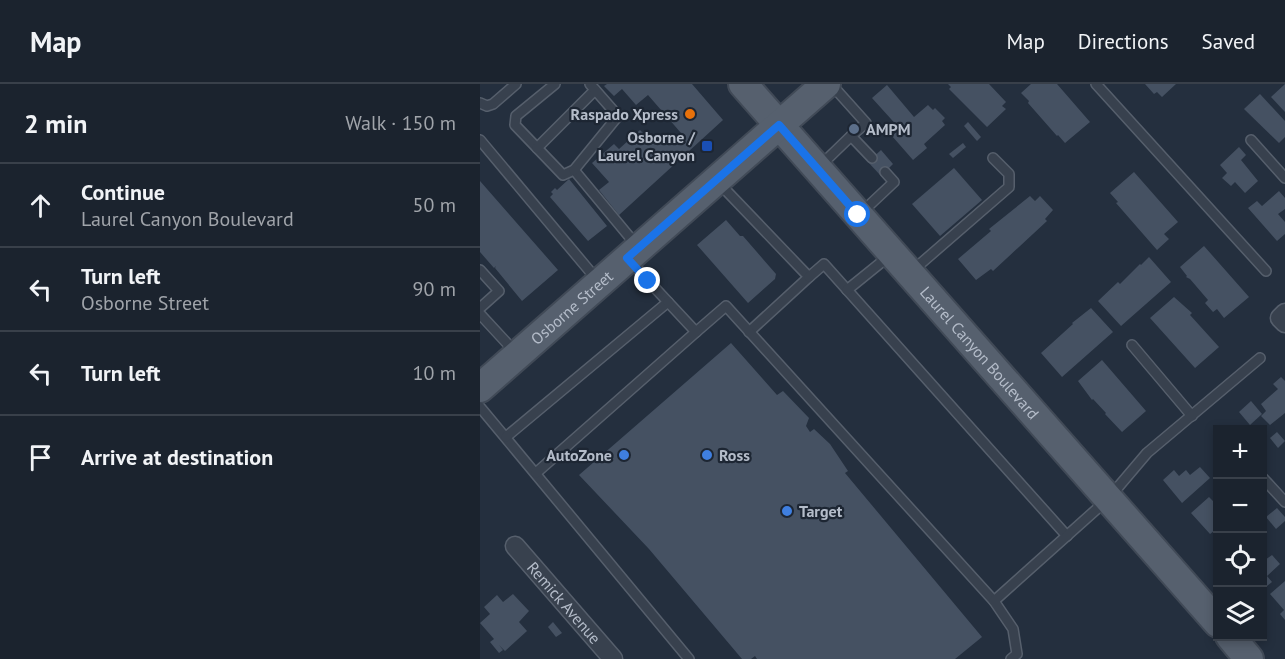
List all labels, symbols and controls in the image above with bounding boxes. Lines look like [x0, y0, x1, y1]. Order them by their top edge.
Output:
text: Map [30, 23, 81, 60]
text: Map [1006, 28, 1045, 55]
text: Directions [1078, 28, 1169, 55]
text: Saved [1202, 28, 1255, 55]
place label: Raspado Xpress [571, 104, 678, 124]
text: 2 min [24, 107, 87, 140]
marker: Raspado Xpress [683, 107, 697, 121]
text: Walk · 150 m [345, 110, 456, 136]
place label: AMPM [866, 119, 910, 139]
marker: AMPM [847, 122, 861, 136]
place label: Osborne / Laurel Canyon [598, 127, 695, 165]
marker: Osborne / Laurel Canyon [700, 139, 714, 153]
text: Continue [81, 178, 165, 206]
icon: ahead [24, 189, 57, 222]
text: 50 m [413, 192, 456, 218]
route start [844, 201, 870, 227]
text: Laurel Canyon Boulevard [81, 206, 294, 232]
text: Turn left [81, 262, 161, 290]
street label: Osborne Street [527, 266, 617, 349]
route end [634, 267, 660, 293]
icon: left [24, 273, 57, 306]
text: 90 m [413, 276, 456, 302]
street label: Laurel Canyon Boulevard [916, 282, 1044, 423]
text: Osborne Street [81, 290, 209, 316]
icon: left [24, 357, 57, 390]
text: Turn left [81, 359, 161, 387]
text: 10 m [413, 360, 456, 386]
map controls [1213, 425, 1267, 641]
button: + [1213, 425, 1267, 479]
icon: arrive [24, 441, 57, 474]
text: Arrive at destination [81, 443, 273, 471]
place label: AutoZone [546, 445, 612, 465]
place label: Ross [719, 445, 750, 465]
marker: AutoZone [617, 448, 631, 462]
marker: Ross [700, 448, 714, 462]
button: − [1213, 479, 1267, 533]
place label: Target [799, 501, 843, 521]
marker: Target [780, 504, 794, 518]
button: locate [1213, 533, 1267, 587]
street label: Remick Avenue [523, 557, 605, 648]
button: layers [1213, 587, 1267, 641]

